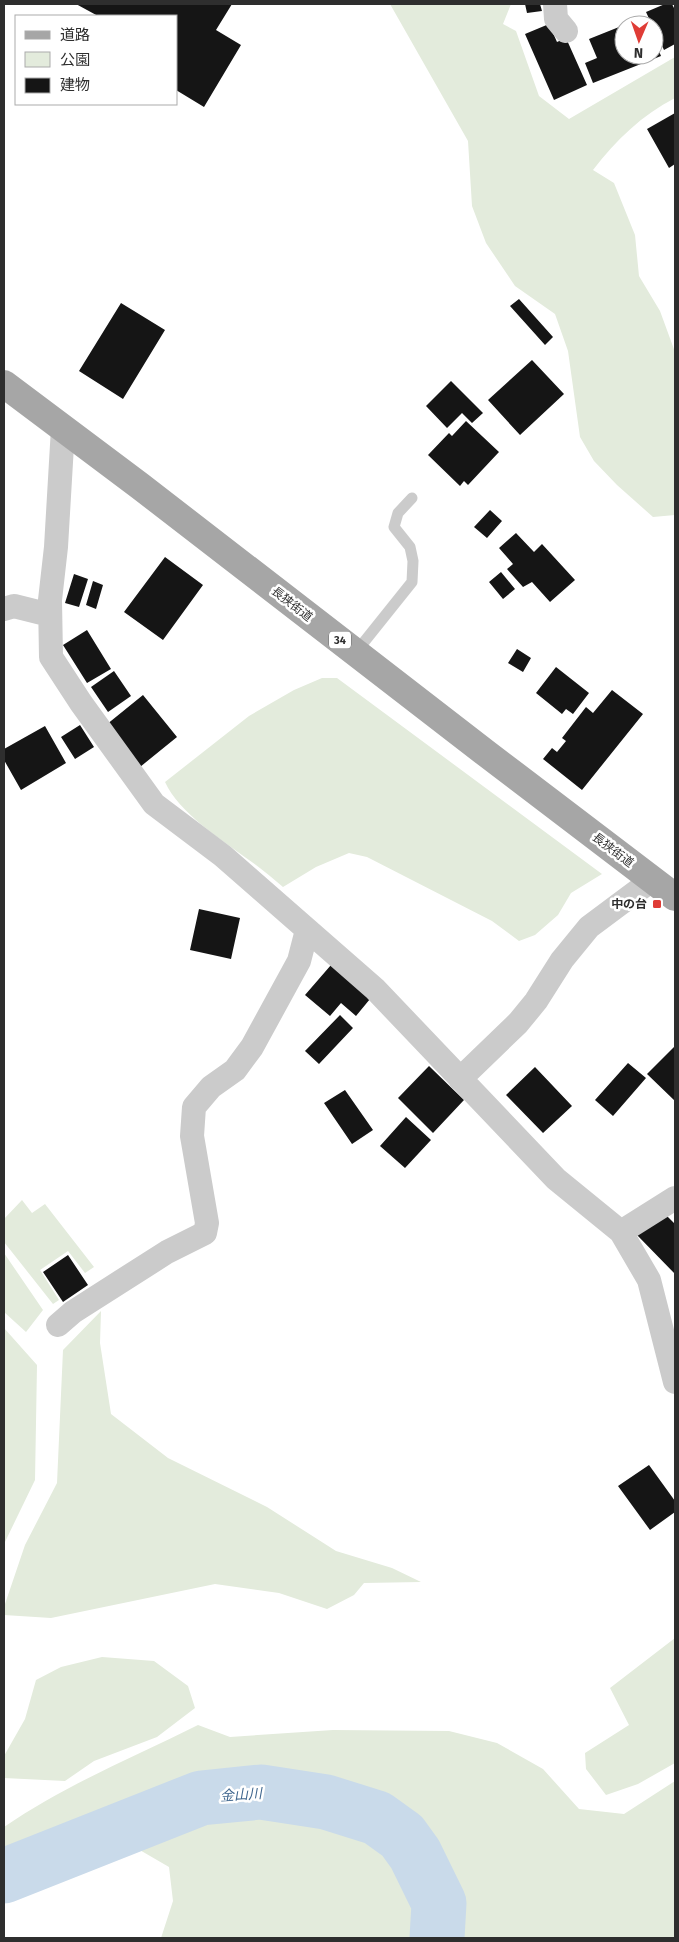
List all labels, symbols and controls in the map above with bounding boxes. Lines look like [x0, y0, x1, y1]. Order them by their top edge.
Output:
legend [15, 15, 178, 105]
north arrow [614, 15, 664, 65]
text: 道路 [60, 26, 90, 44]
text: N [634, 44, 644, 61]
text: 公園 [60, 51, 90, 69]
text: 建物 [60, 76, 90, 94]
street label: 長狭街道 [269, 584, 315, 624]
road number: 34 [329, 632, 351, 648]
street label: 長狭街道 [590, 830, 636, 870]
place label: 中の台 [611, 897, 647, 911]
marker: 中の台 [651, 898, 663, 910]
water label: 金山川 [219, 1785, 265, 1805]

